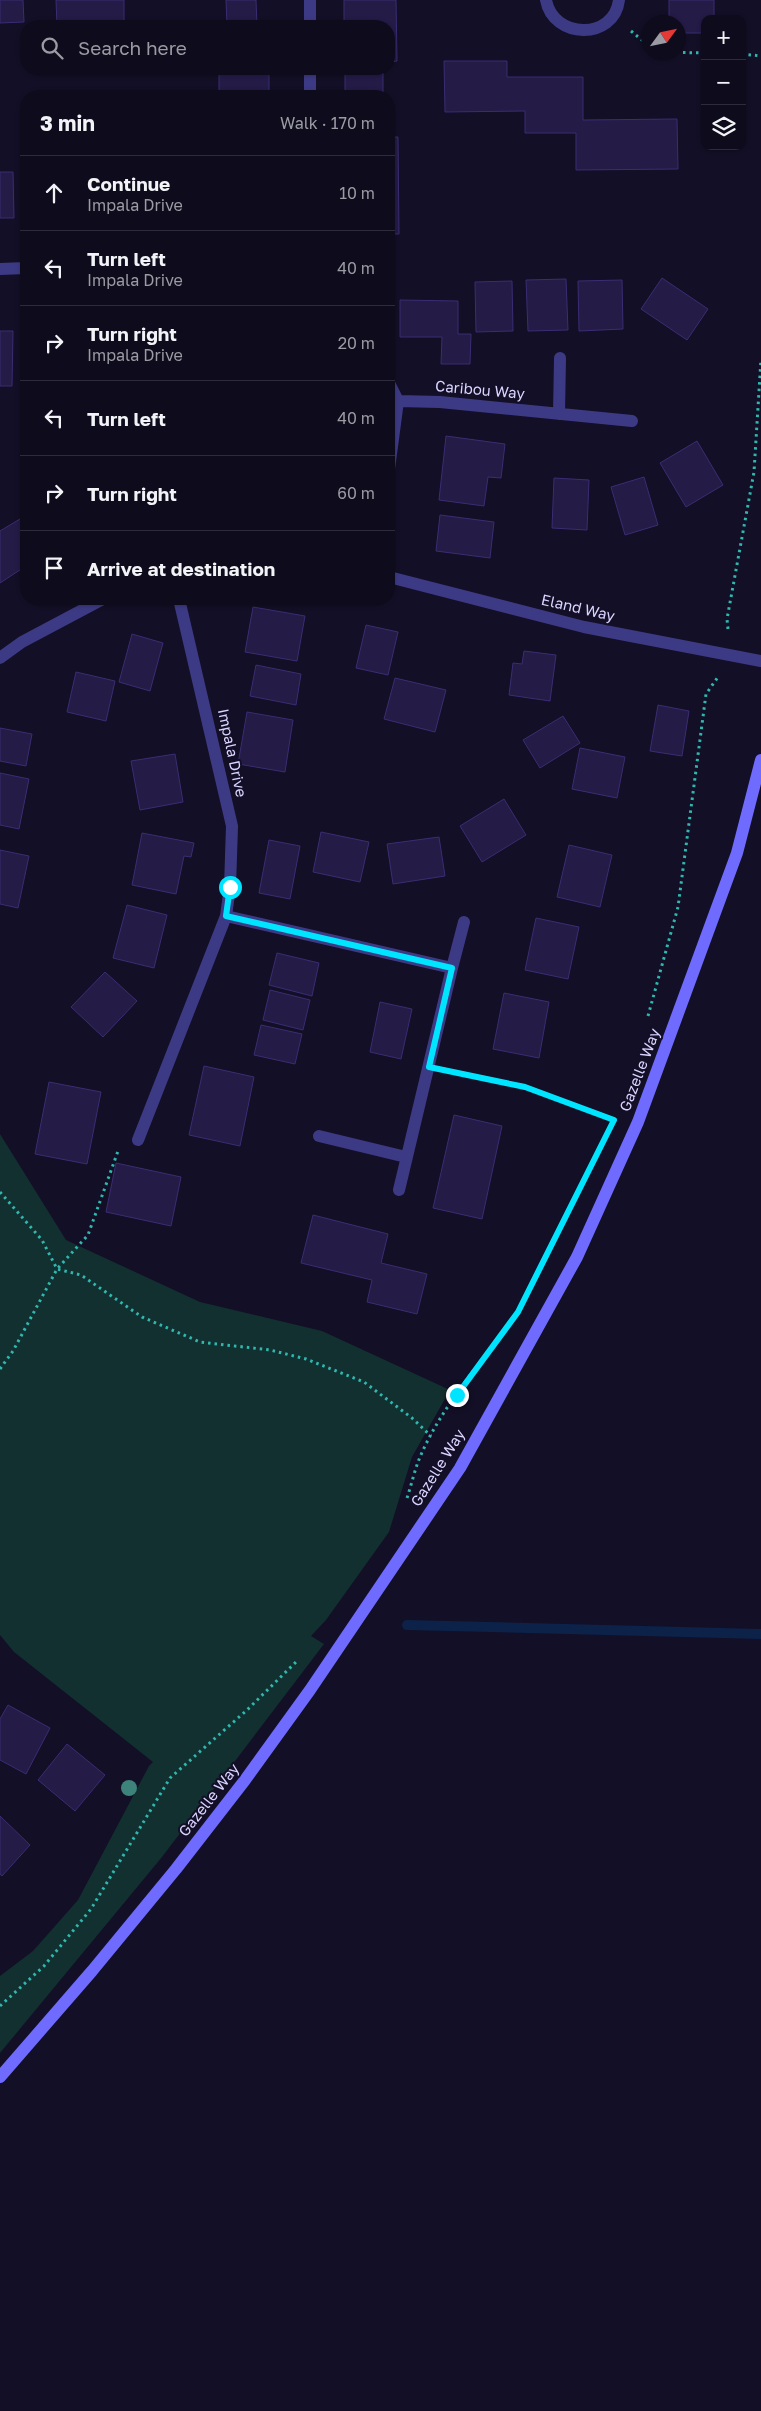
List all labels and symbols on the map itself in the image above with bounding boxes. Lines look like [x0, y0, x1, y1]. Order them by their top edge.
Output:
north arrow [641, 15, 686, 60]
street label: Caribou Way [434, 376, 526, 402]
street label: Eland Way [540, 590, 617, 624]
street label: Impala Drive [215, 707, 251, 799]
route start [219, 876, 242, 899]
street label: Gazelle Way [615, 1025, 663, 1114]
route end [446, 1384, 469, 1407]
street label: Gazelle Way [406, 1425, 468, 1509]
street label: Gazelle Way [174, 1759, 243, 1839]

